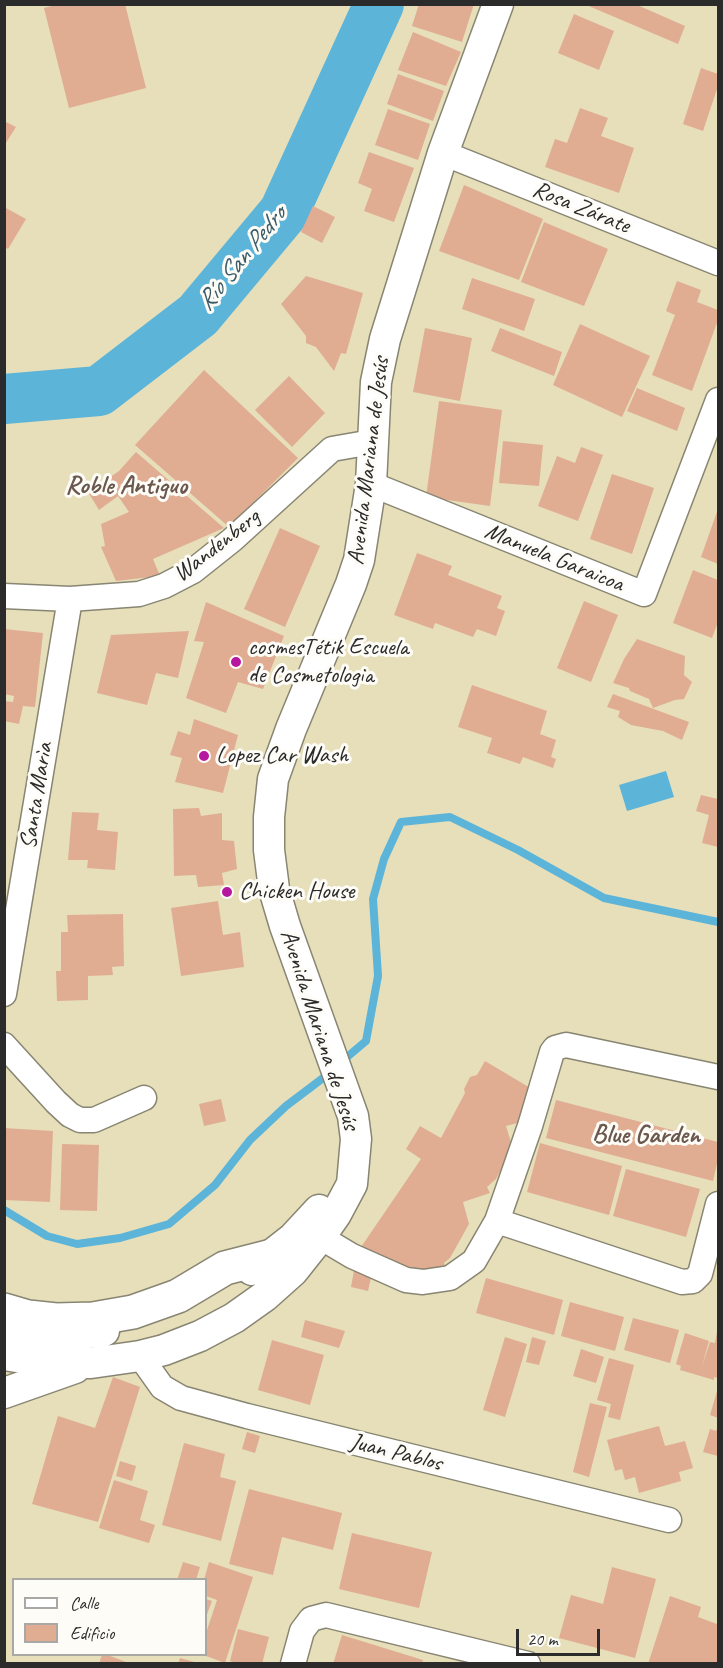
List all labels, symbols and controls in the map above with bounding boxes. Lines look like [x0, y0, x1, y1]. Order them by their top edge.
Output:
street label: Rosa Zárate [528, 175, 634, 241]
water label: Río San Pedro [191, 201, 293, 317]
street label: Avenida Mariana de Jesús [342, 355, 396, 567]
district label: Roble Antiguo [65, 470, 187, 502]
street label: Wandenberg [168, 503, 266, 589]
street label: Manuela Garaicoa [480, 517, 628, 599]
place label: cosmesTétik Escuela de Cosmetologia [248, 634, 408, 690]
marker: cosmesTétik Escuela de Cosmetologia [229, 655, 243, 669]
street label: Santa Marìa [14, 741, 60, 851]
place label: Lopez Car Wash [216, 742, 348, 770]
marker: Lopez Car Wash [197, 749, 211, 763]
place label: Chicken House [239, 878, 354, 906]
marker: Chicken House [220, 885, 234, 899]
street label: Avenida Mariana de Jesús [273, 926, 365, 1134]
district label: Blue Garden [592, 1119, 700, 1151]
street label: Juan Pablos [347, 1428, 445, 1478]
legend [12, 1578, 207, 1656]
text: Calle [70, 1592, 98, 1614]
scale bar [519, 1617, 603, 1655]
text: Edificio [70, 1622, 114, 1644]
text: 20 m [527, 1628, 558, 1650]

